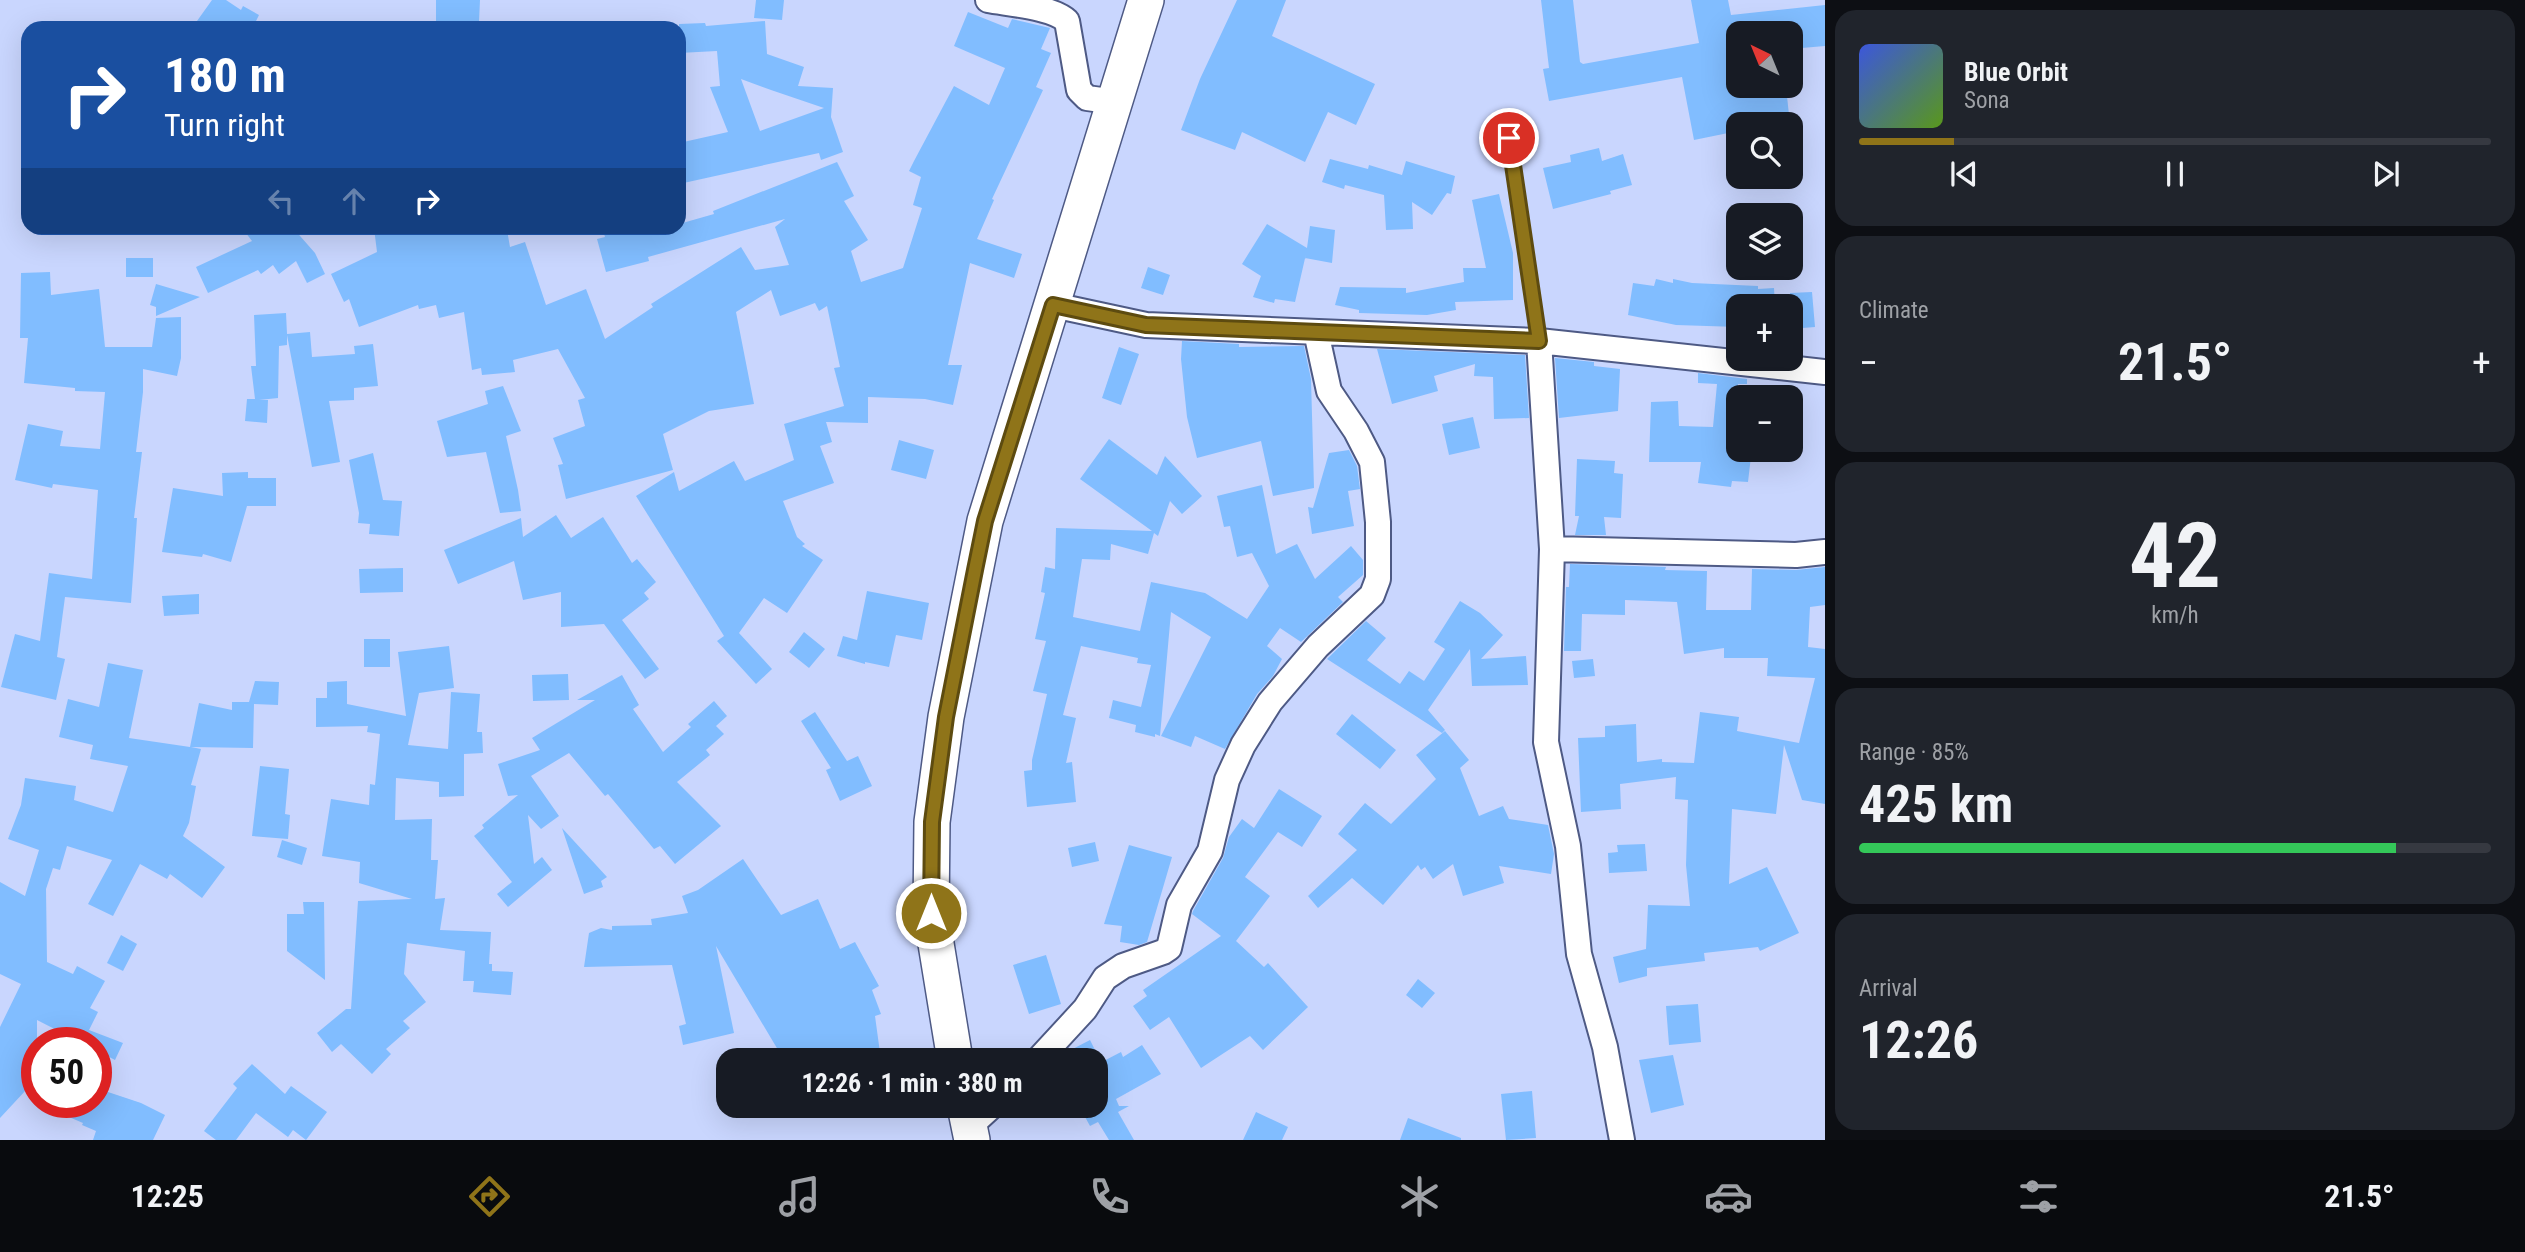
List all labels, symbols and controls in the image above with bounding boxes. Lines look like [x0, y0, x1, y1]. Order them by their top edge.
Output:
north arrow [1726, 21, 1802, 98]
map controls [1726, 21, 1803, 462]
text: 180 m [164, 47, 286, 104]
icon: right [49, 49, 140, 140]
text: Blue Orbit [1964, 57, 2068, 87]
text: Sona [1964, 87, 2010, 114]
text: Turn right [164, 106, 285, 144]
pin [1479, 108, 1539, 168]
button: search [1726, 112, 1803, 189]
icon: arrive [1490, 119, 1528, 157]
icon: previous [1945, 155, 1983, 193]
icon: pause [2156, 155, 2194, 193]
icon: next [2367, 155, 2405, 193]
icon: left [262, 182, 300, 220]
icon: ahead [335, 182, 373, 220]
icon: right [408, 182, 446, 220]
button: layers [1726, 203, 1803, 280]
button: + [1726, 294, 1803, 371]
text: Climate [1859, 297, 1929, 324]
text: 21.5° [2118, 332, 2232, 393]
text: − [1859, 341, 1878, 385]
text: + [2472, 341, 2491, 385]
button: − [1726, 385, 1803, 462]
text: 42 [2129, 503, 2221, 609]
text: km/h [2151, 602, 2199, 629]
text: Range · 85% [1859, 739, 1969, 766]
text: 425 km [1859, 774, 2013, 835]
position arrow [894, 876, 968, 950]
text: Arrival [1859, 975, 1918, 1002]
text: 12:26 [1859, 1010, 1978, 1071]
speed limit sign: 50 [21, 1027, 112, 1118]
text: 12:26 · 1 min · 380 m [802, 1068, 1022, 1098]
icon: directions [465, 1172, 514, 1221]
icon: music [775, 1172, 824, 1221]
icon: phone [1085, 1172, 1134, 1221]
icon: climate [1395, 1172, 1444, 1221]
icon: car [1704, 1172, 1753, 1221]
icon: filters [2014, 1172, 2063, 1221]
text: 12:25 [130, 1177, 204, 1215]
text: 21.5° [2324, 1177, 2394, 1215]

